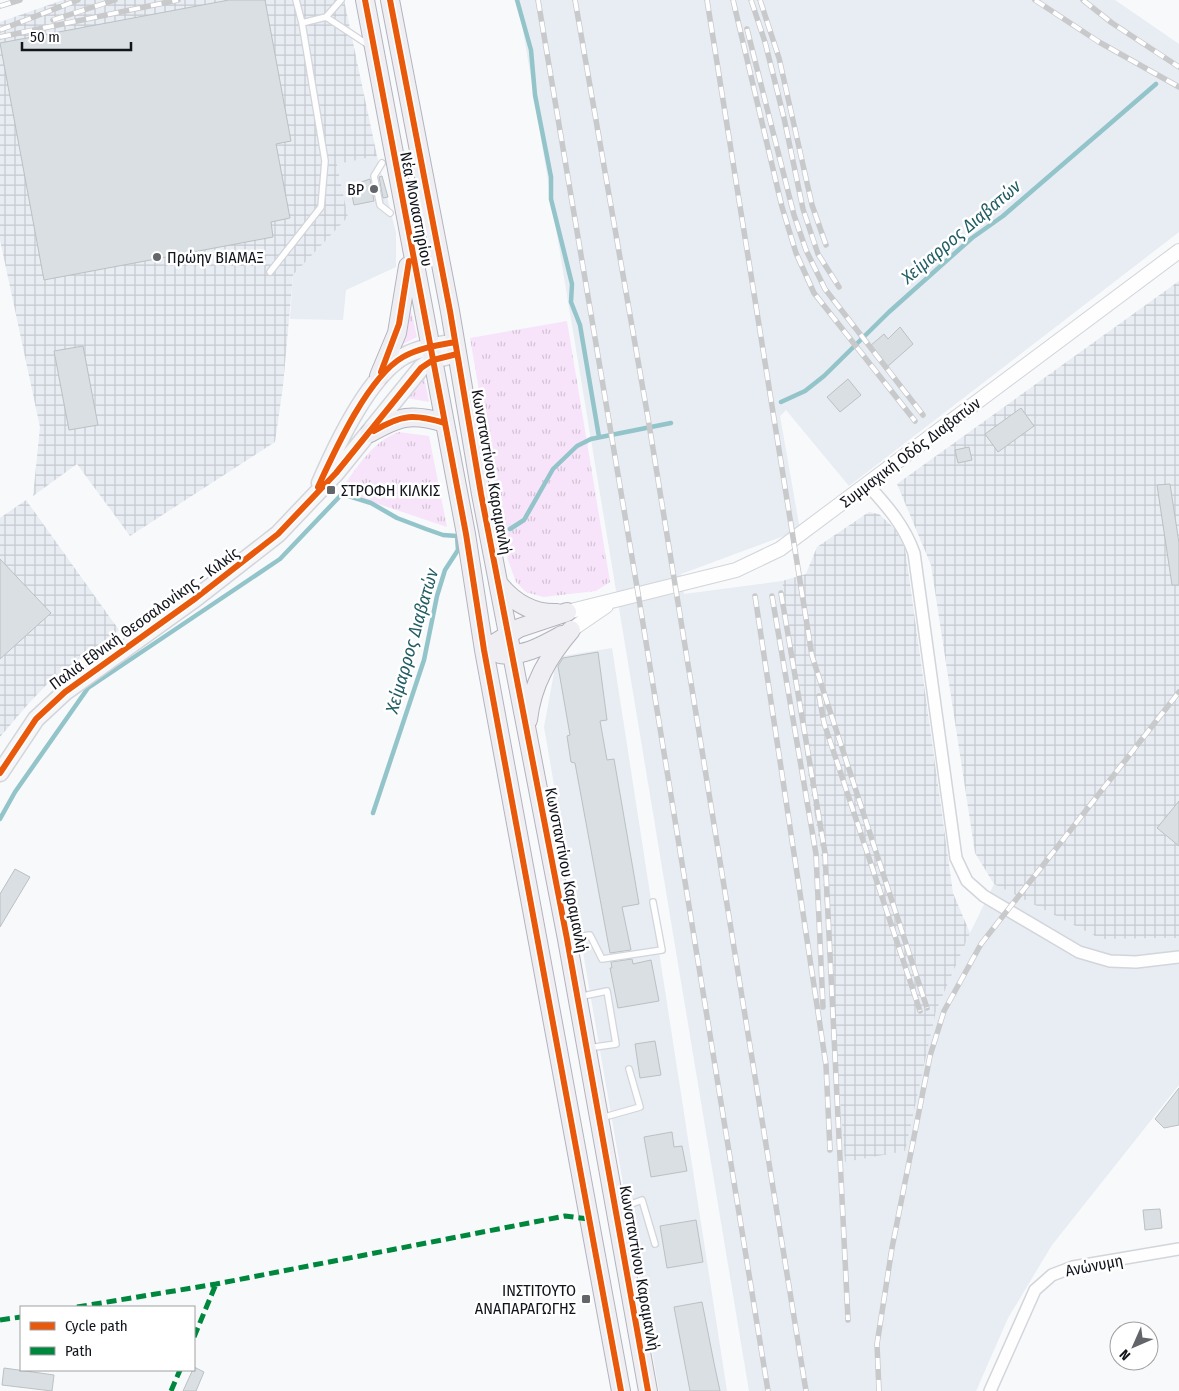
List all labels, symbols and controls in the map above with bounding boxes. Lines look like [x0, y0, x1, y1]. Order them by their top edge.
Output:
scale bar [22, 20, 131, 52]
text: 50 m [30, 28, 60, 46]
street label: Νέα Μοναστηρίου [396, 150, 437, 268]
water label: Χείμαρρος Διαβατών [896, 175, 1026, 289]
place label: BP [347, 180, 364, 199]
marker: BP [368, 183, 380, 195]
place label: Πρώην ΒΙΑΜΑΞ [167, 248, 264, 267]
marker: Πρώην ΒΙΑΜΑΞ [151, 251, 163, 263]
street label: Κωνσταντίνου Καραμανλή [468, 388, 515, 556]
street label: Συμμαχική Οδός Διαβατών [836, 393, 984, 511]
place label: ΣΤΡΟΦΗ ΚΙΛΚΙΣ [341, 481, 440, 500]
marker: ΣΤΡΟΦΗ ΚΙΛΚΙΣ [325, 484, 337, 496]
street label: Παλιά Εθνική Θεσσαλονίκης - Κιλκίς [46, 543, 243, 694]
water label: Χείμαρρος Διαβατών [381, 565, 443, 717]
street label: Κωνσταντίνου Καραμανλή [541, 786, 592, 954]
street label: Κωνσταντίνου Καραμανλή [616, 1184, 663, 1352]
street label: Ανώνυμη [1064, 1251, 1125, 1280]
place label: ΙΝΣΤΙΤΟΥΤΟ ΑΝΑΠΑΡΑΓΩΓΗΣ [475, 1281, 576, 1318]
marker: ΙΝΣΤΙΤΟΥΤΟ ΑΝΑΠΑΡΑΓΩΓΗΣ [580, 1293, 592, 1305]
legend [20, 1306, 195, 1371]
text: Cycle path [65, 1317, 128, 1335]
north arrow [1109, 1321, 1159, 1371]
text: Path [65, 1342, 92, 1360]
text: N [1116, 1346, 1134, 1364]

